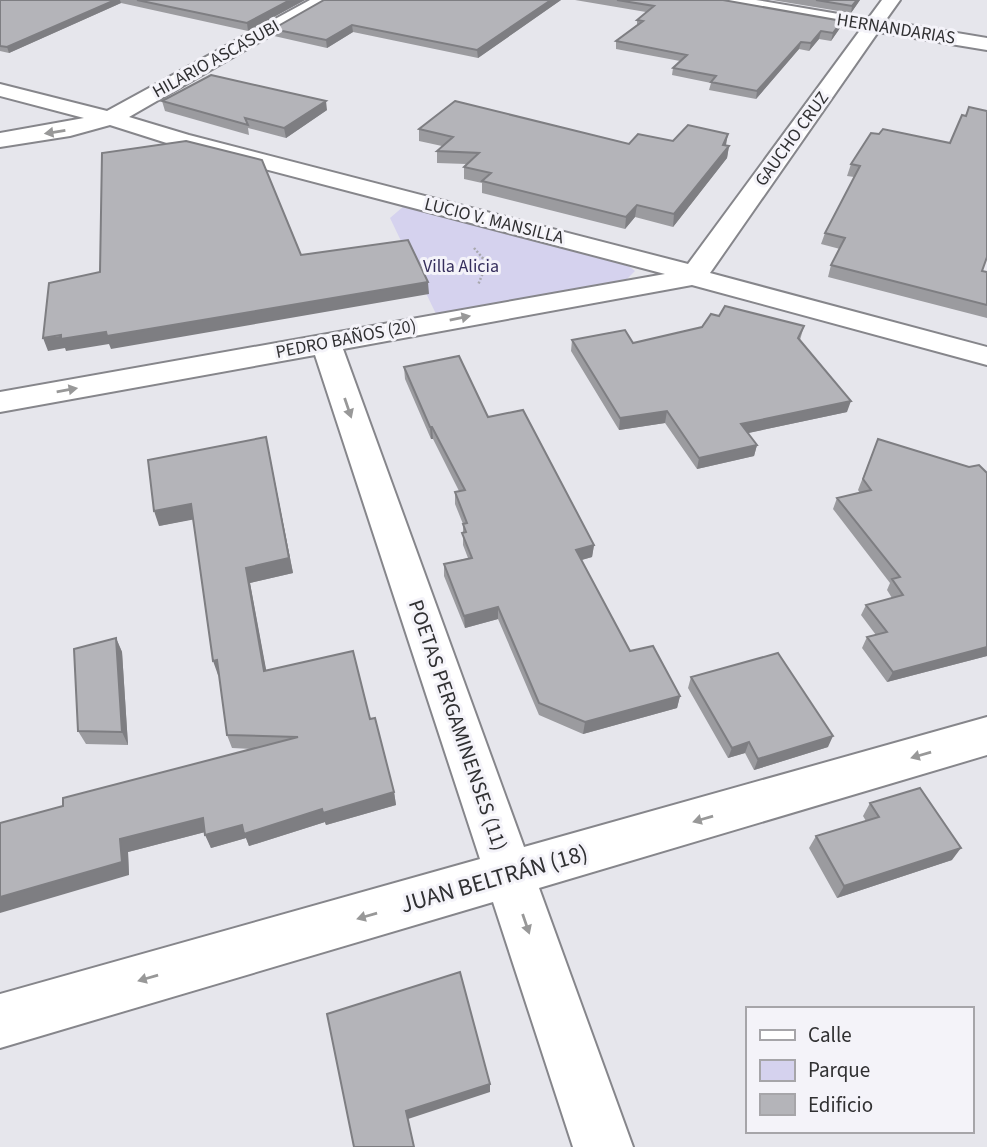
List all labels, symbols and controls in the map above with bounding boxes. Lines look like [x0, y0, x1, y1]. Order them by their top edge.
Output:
street label: HERNANDARIAS [835, 7, 957, 51]
street label: HILARIO ASCASUBI [148, 14, 284, 104]
street label: GAUCHO CRUZ [749, 87, 835, 191]
one-way arrow [44, 127, 66, 138]
street label: LUCIO V. MANSILLA [422, 192, 567, 250]
park label: Villa Alicia [423, 254, 499, 279]
one-way arrow [449, 312, 471, 323]
street label: PEDRO BAÑOS (20) [274, 313, 418, 365]
one-way arrow [56, 384, 78, 395]
one-way arrow [343, 397, 354, 418]
street label: POETAS PERGAMINENSES (11) [401, 595, 515, 855]
one-way arrow [911, 750, 932, 760]
one-way arrow [692, 814, 713, 824]
street label: JUAN BELTRÁN (18) [396, 835, 592, 923]
one-way arrow [356, 911, 377, 921]
one-way arrow [521, 914, 532, 935]
one-way arrow [137, 974, 158, 984]
legend [746, 1007, 973, 1133]
text: Calle [808, 1020, 852, 1050]
text: Parque [808, 1055, 870, 1085]
text: Edificio [808, 1090, 873, 1120]

